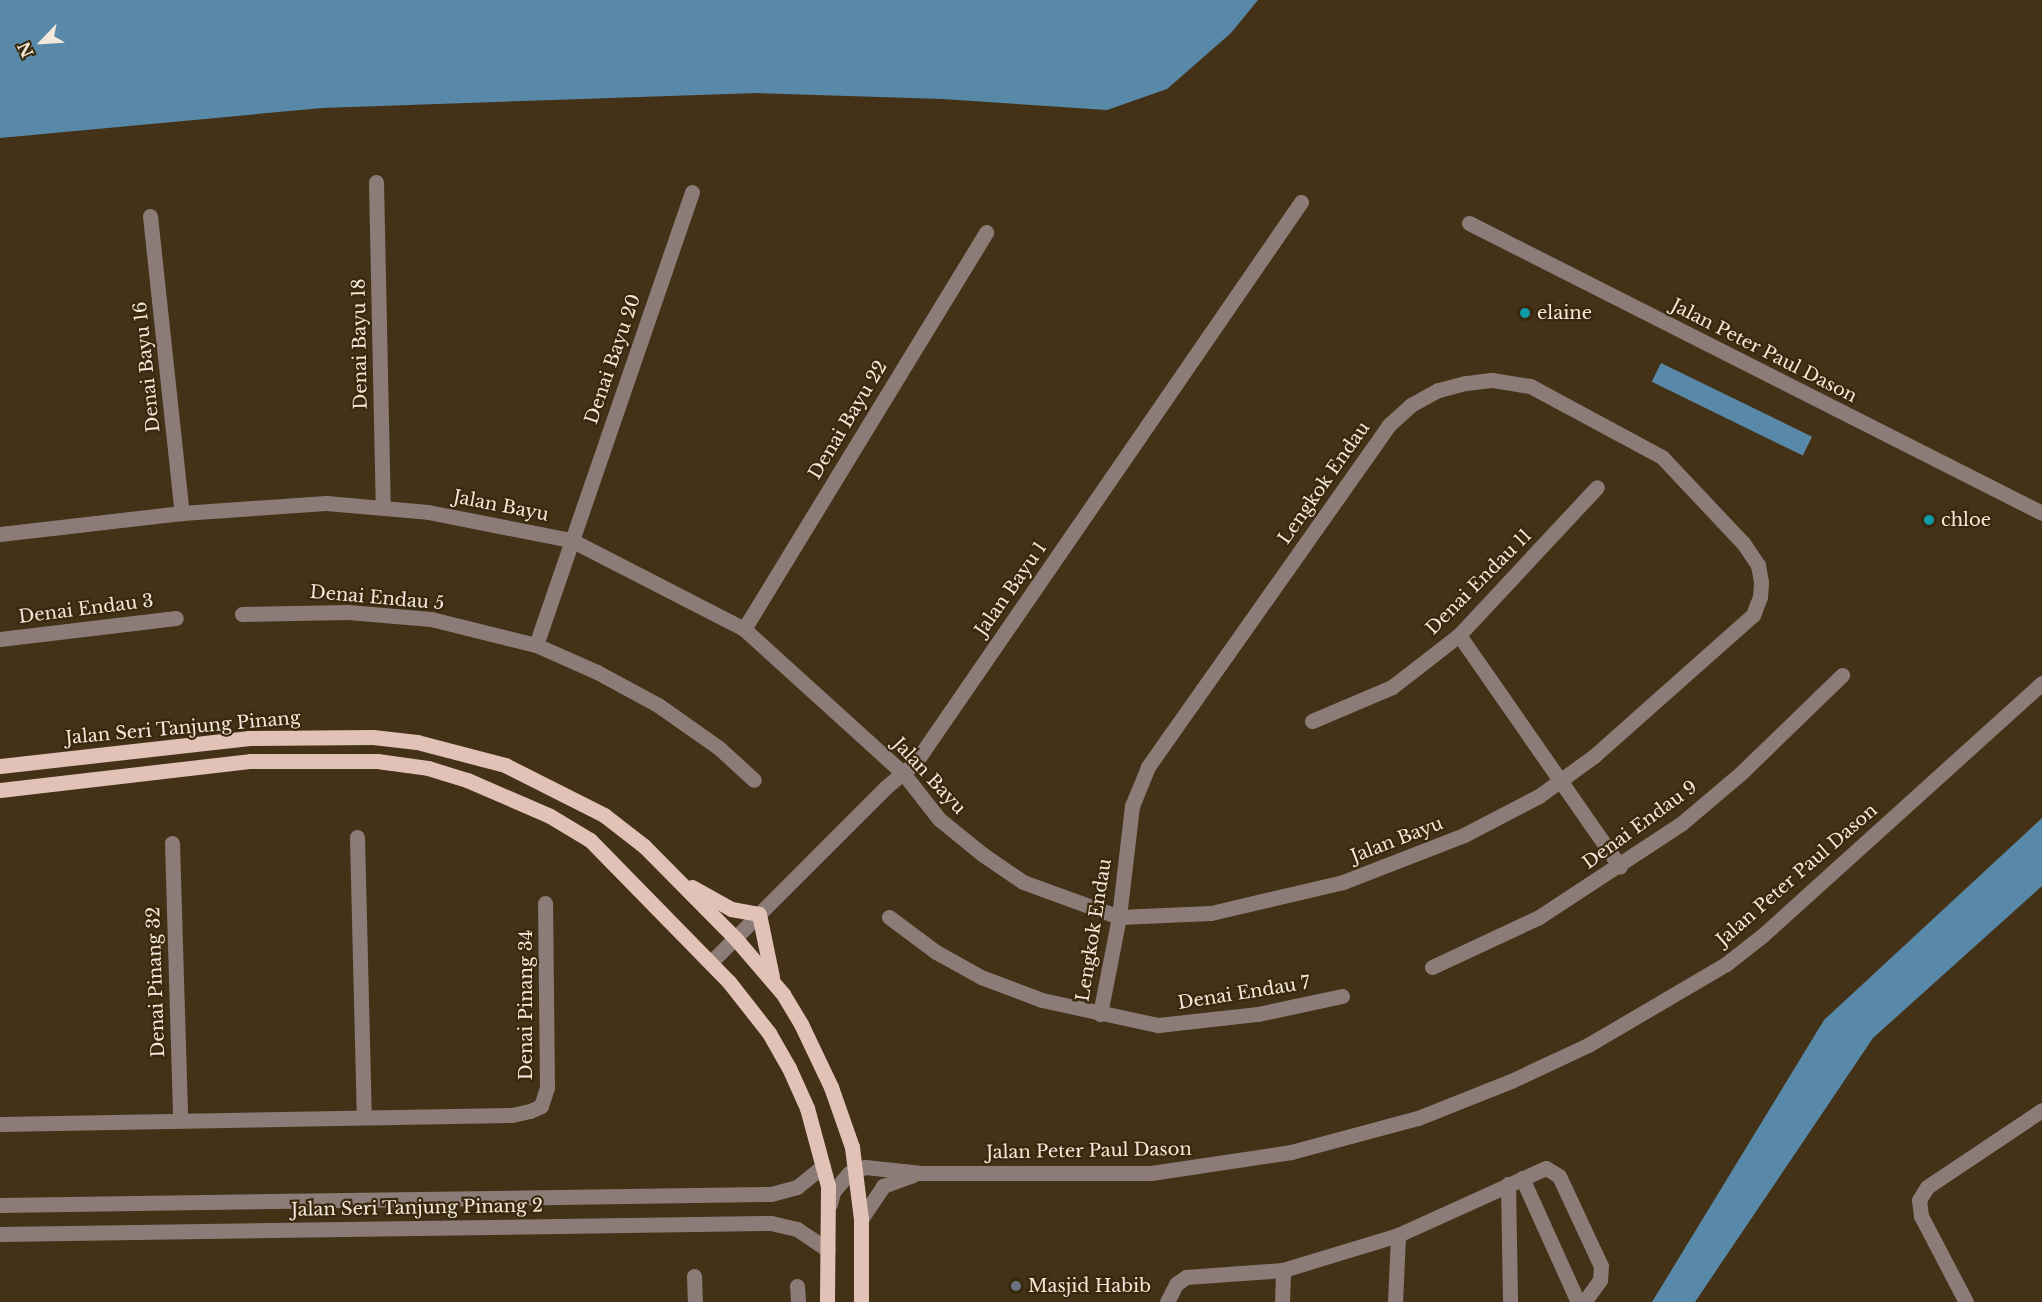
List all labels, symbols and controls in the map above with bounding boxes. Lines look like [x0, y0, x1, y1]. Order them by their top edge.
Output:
north arrow [12, 12, 72, 72]
text: N [13, 39, 38, 61]
street label: Denai Bayu 18 [348, 278, 372, 410]
street label: Denai Bayu 20 [581, 291, 645, 427]
street label: Jalan Peter Paul Dason [1667, 295, 1861, 407]
street label: Denai Bayu 16 [129, 300, 165, 434]
place label: elaine [1537, 302, 1592, 324]
marker: elaine [1518, 306, 1532, 320]
street label: Denai Bayu 22 [804, 357, 892, 483]
street label: Lengkok Endau [1274, 418, 1374, 548]
street label: Jalan Bayu [451, 486, 551, 526]
place label: chloe [1941, 509, 1991, 531]
marker: chloe [1922, 513, 1936, 527]
street label: Denai Endau 11 [1422, 525, 1536, 639]
street label: Jalan Bayu 1 [971, 538, 1051, 640]
street label: Denai Endau 5 [309, 581, 445, 615]
street label: Denai Endau 3 [17, 590, 155, 628]
street label: Jalan Seri Tanjung Pinang [64, 707, 302, 749]
street label: Jalan Bayu [888, 733, 970, 819]
street label: Denai Endau 9 [1579, 776, 1701, 874]
street label: Jalan Peter Paul Dason [1712, 799, 1882, 951]
street label: Jalan Bayu [1348, 813, 1446, 867]
street label: Lengkok Endau [1072, 857, 1116, 1003]
street label: Denai Pinang 32 [143, 906, 169, 1058]
street label: Denai Pinang 34 [515, 930, 537, 1080]
street label: Denai Endau 7 [1176, 972, 1312, 1014]
street label: Jalan Peter Paul Dason [986, 1138, 1192, 1164]
street label: Jalan Seri Tanjung Pinang 2 [290, 1195, 544, 1221]
place label: Masjid Habib [1028, 1275, 1151, 1297]
marker: Masjid Habib [1009, 1279, 1023, 1293]

